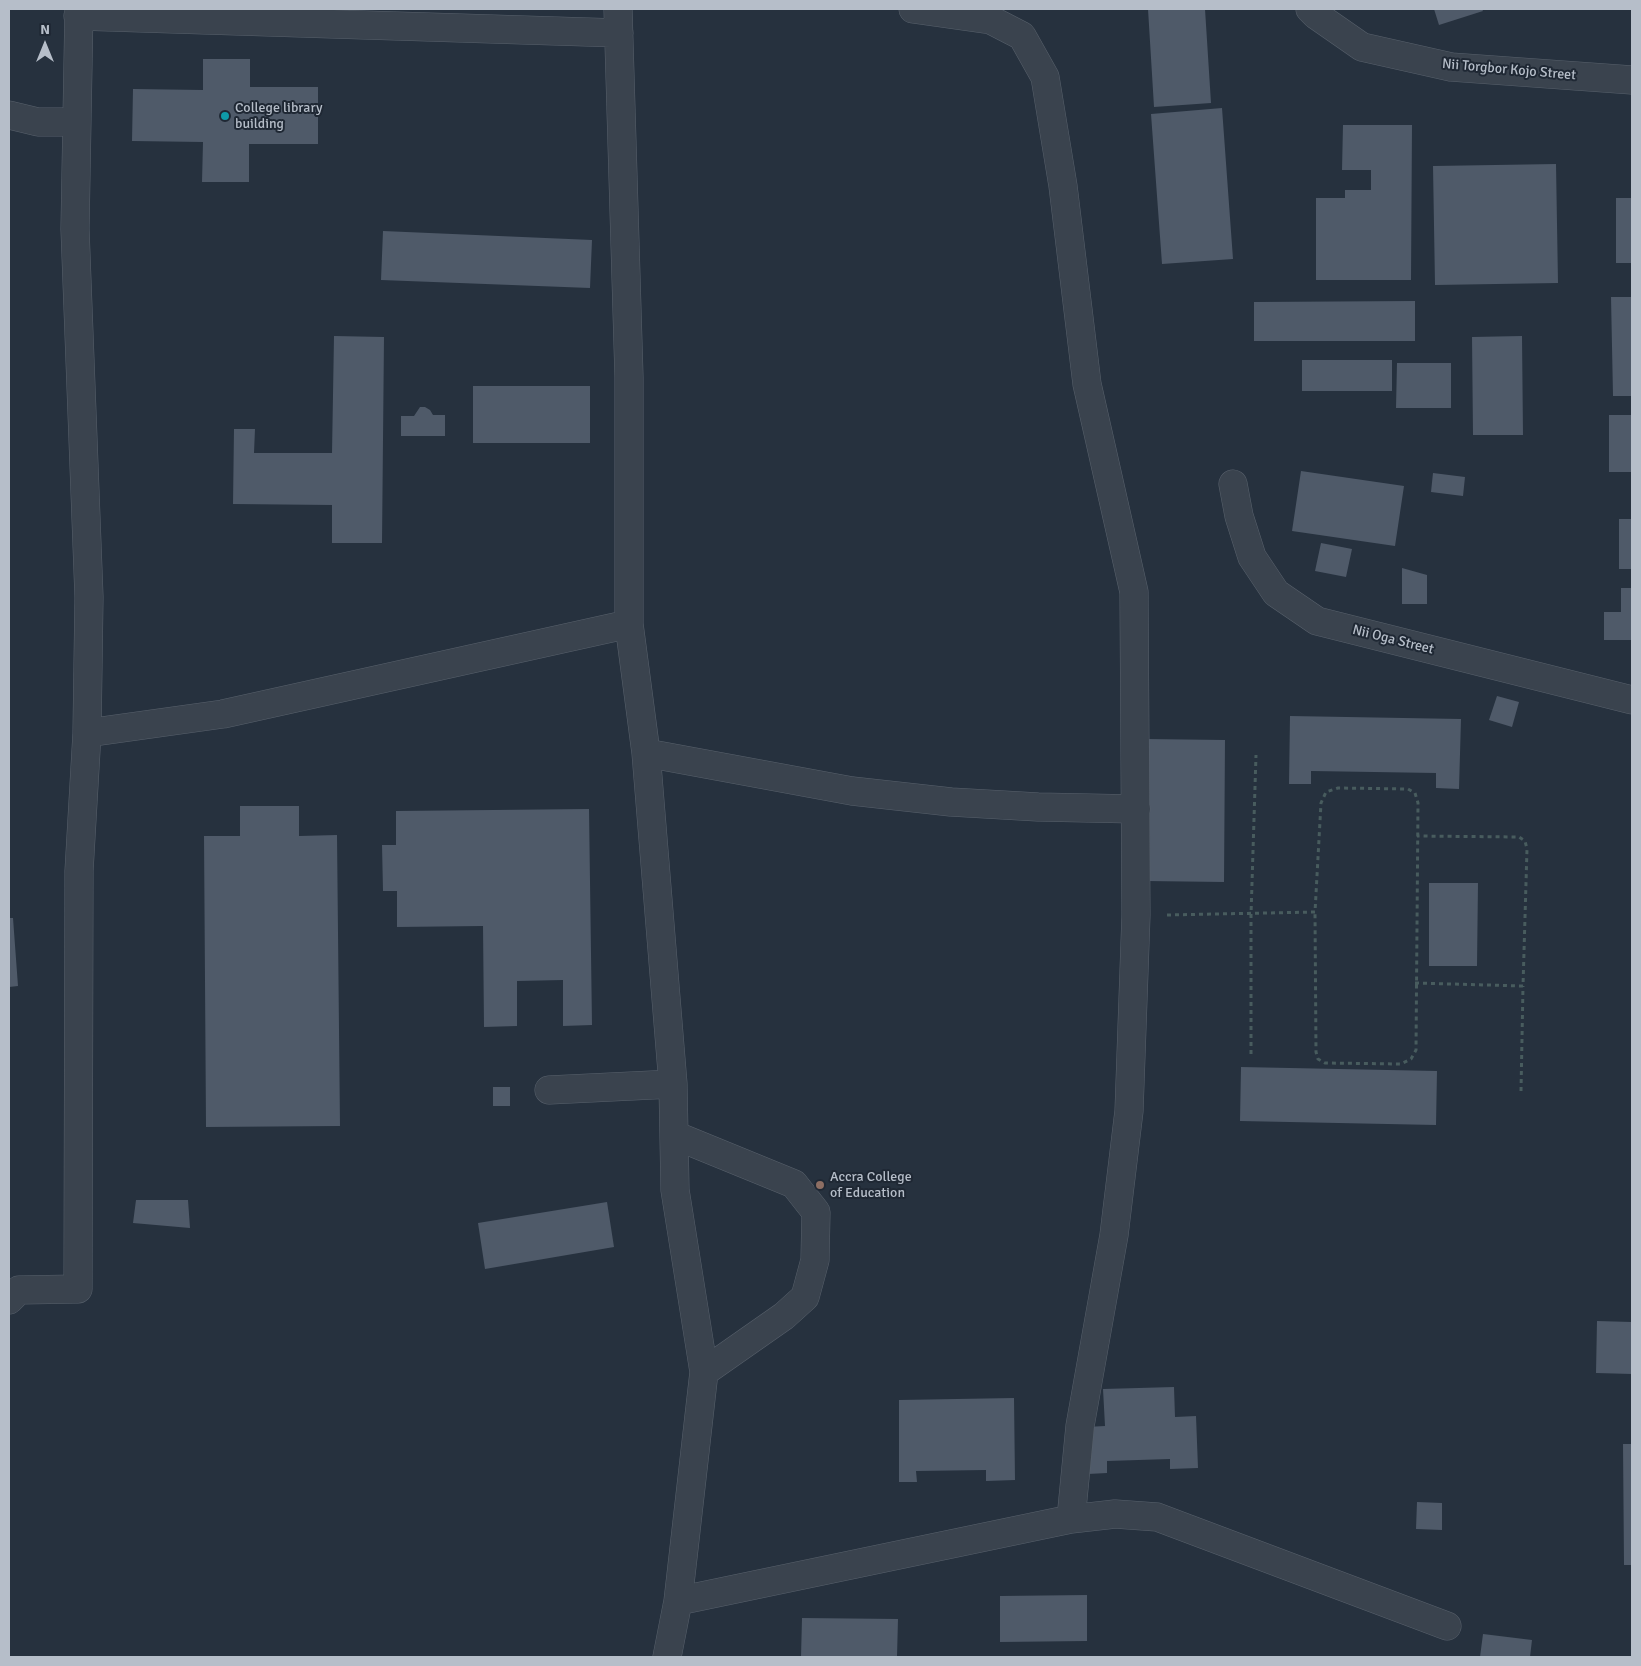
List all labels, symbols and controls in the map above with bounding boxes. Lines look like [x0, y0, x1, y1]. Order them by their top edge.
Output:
north arrow [20, 20, 70, 70]
text: N [40, 21, 50, 38]
street label: Nii Torgbor Kojo Street [1441, 56, 1577, 84]
place label: College library building [235, 100, 322, 132]
marker: College library building [219, 110, 231, 122]
street label: Nii Oga Street [1350, 622, 1436, 658]
place label: Accra College of Education [830, 1169, 912, 1202]
marker: Accra College of Education [814, 1179, 826, 1191]

